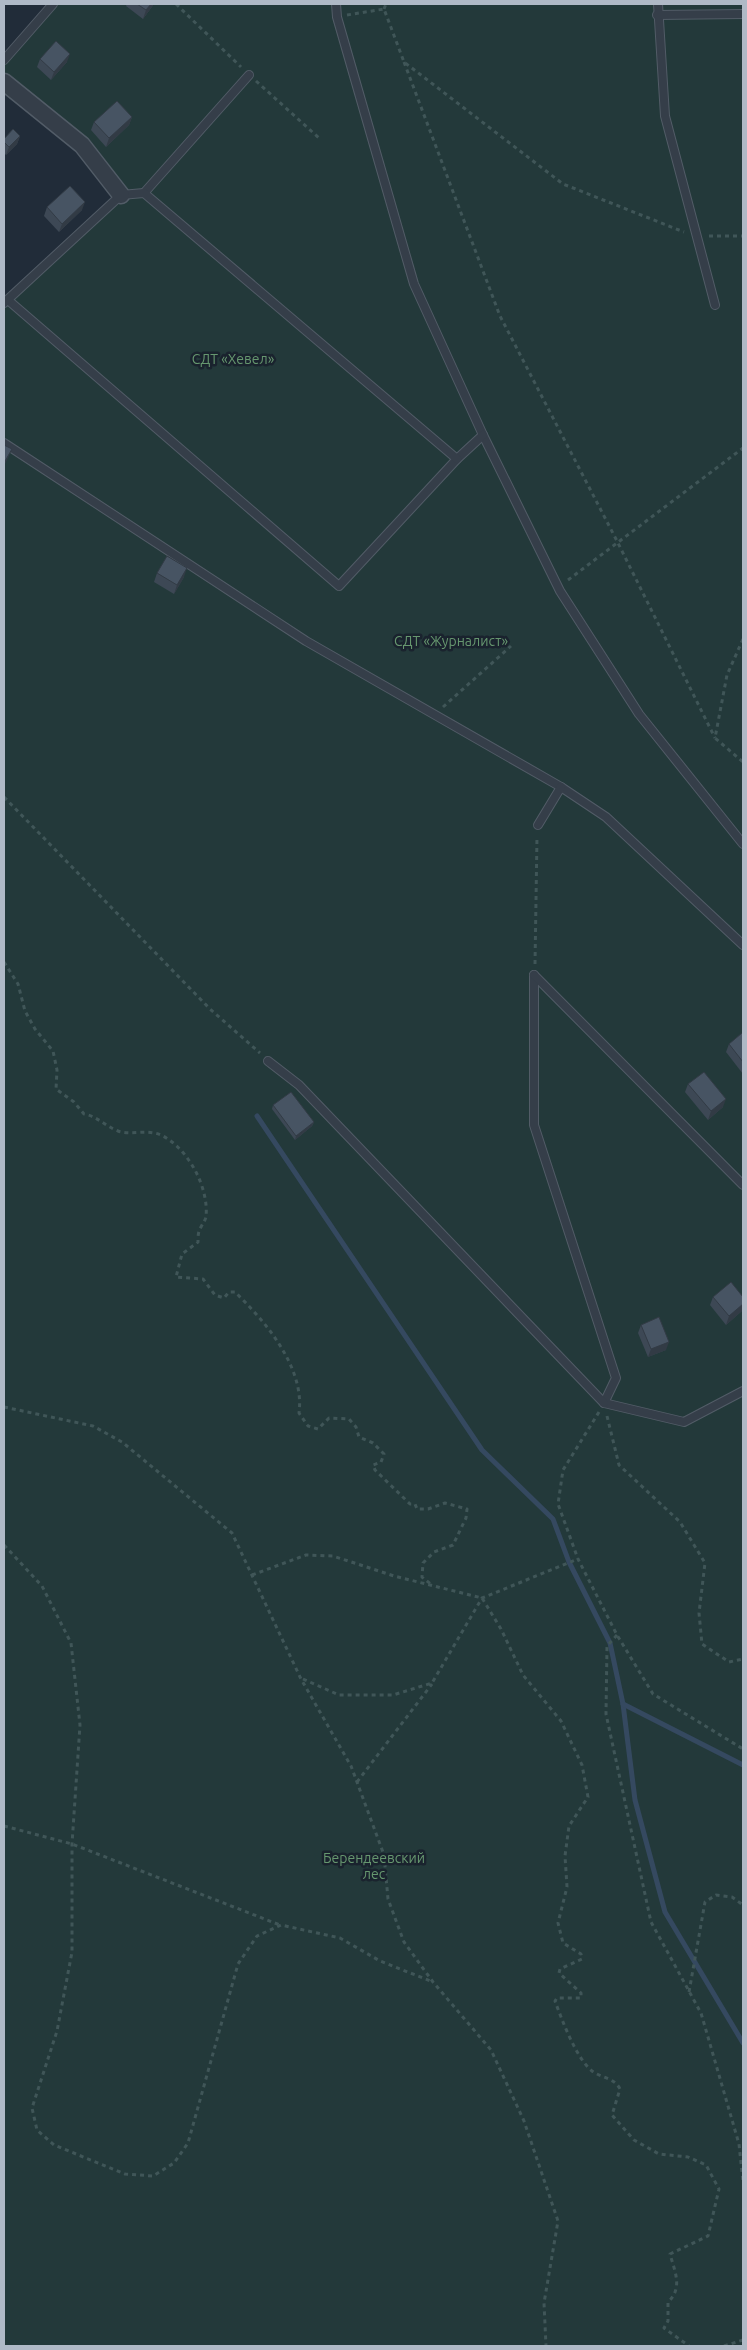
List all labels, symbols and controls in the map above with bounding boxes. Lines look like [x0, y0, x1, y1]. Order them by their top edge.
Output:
park label: СДТ «Хевел» [192, 351, 275, 367]
park label: СДТ «Журналист» [394, 633, 508, 649]
park label: Берендеевский лес [323, 1850, 425, 1882]

